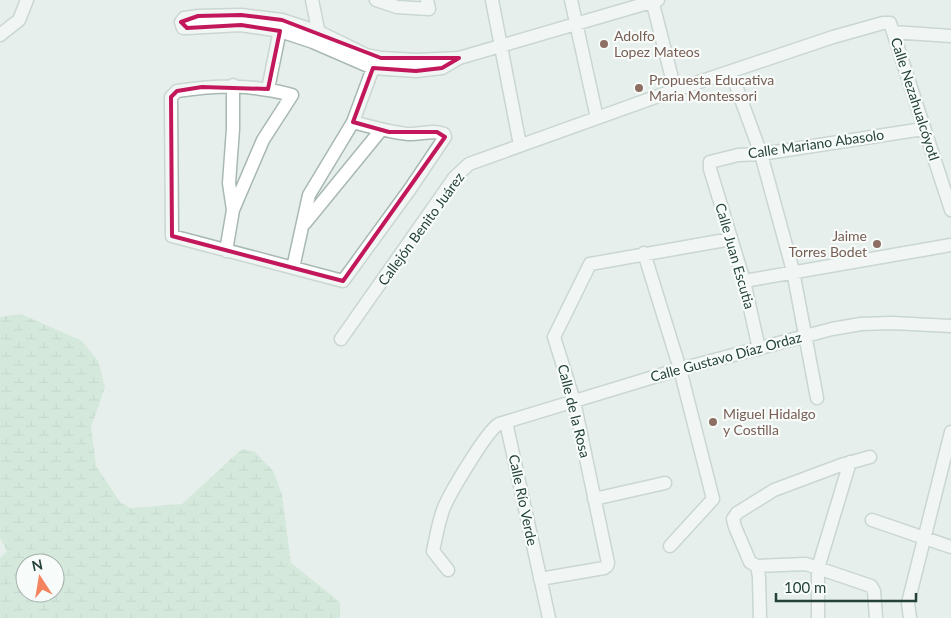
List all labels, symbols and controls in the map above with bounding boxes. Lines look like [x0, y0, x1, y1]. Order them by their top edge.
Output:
place label: Adolfo Lopez Mateos [614, 27, 700, 60]
street label: Calle Nezahualcóyotl [888, 35, 943, 163]
marker: Adolfo Lopez Mateos [598, 38, 610, 50]
place label: Propuesta Educativa Maria Montessori [649, 71, 774, 104]
marker: Propuesta Educativa Maria Montessori [633, 82, 645, 94]
street label: Calle Mariano Abasolo [747, 126, 885, 161]
street label: Callejón Benito Juárez [374, 169, 467, 289]
street label: Calle Juan Escutia [712, 201, 759, 311]
place label: Jaime Torres Bodet [788, 227, 867, 260]
marker: Jaime Torres Bodet [871, 238, 883, 250]
street label: Calle Gustavo Díaz Ordaz [648, 328, 803, 385]
street label: Calle de la Rosa [555, 362, 594, 459]
place label: Miguel Hidalgo y Costilla [723, 405, 816, 438]
marker: Miguel Hidalgo y Costilla [707, 416, 719, 428]
street label: Calle Río Verde [506, 453, 541, 547]
north arrow [15, 553, 65, 603]
text: N [30, 555, 44, 574]
scale bar [776, 570, 916, 602]
text: 100 m [784, 578, 826, 596]

